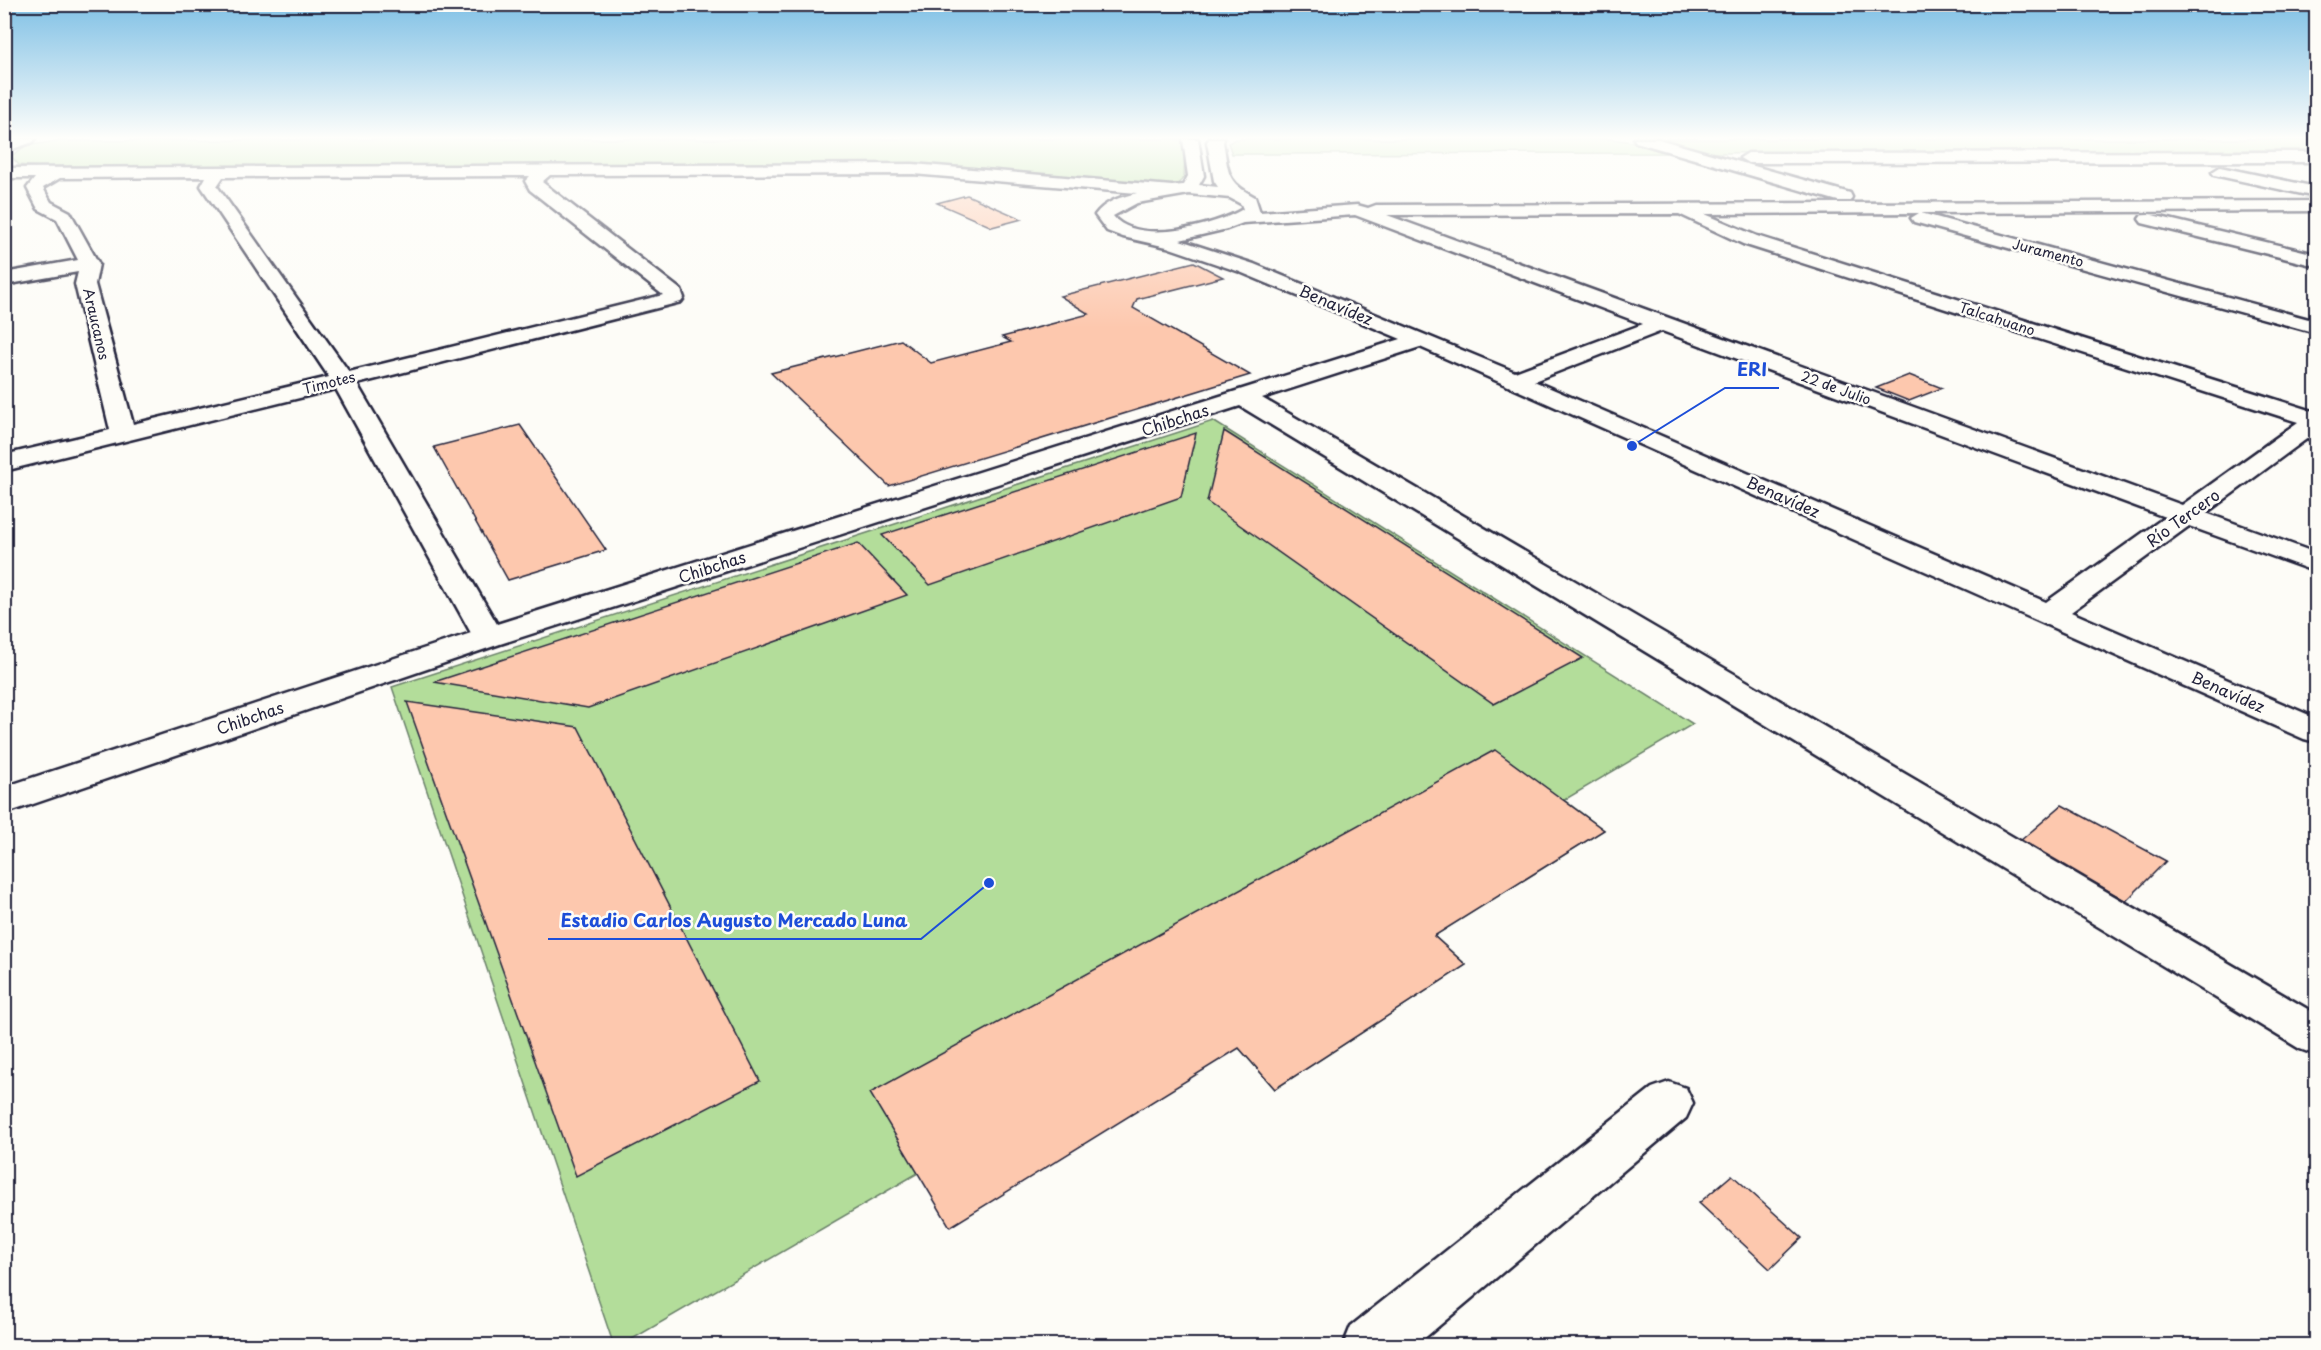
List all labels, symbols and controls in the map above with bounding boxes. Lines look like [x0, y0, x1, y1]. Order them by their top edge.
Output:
street label: Juramento [2010, 233, 2086, 272]
street label: Benavídez [1296, 278, 1377, 330]
street label: Araucanos [78, 286, 115, 362]
street label: Talcahuano [1956, 296, 2038, 341]
callout: ERI [1725, 352, 1779, 388]
text: ERI [1737, 355, 1767, 382]
street label: 22 de Julio [1798, 365, 1874, 410]
street label: Timotes [300, 366, 357, 399]
street label: Chibchas [1138, 397, 1212, 441]
street label: Benavídez [1743, 469, 1824, 523]
street label: Río Tercero [2141, 482, 2224, 552]
street label: Chibchas [675, 544, 749, 588]
street label: Benavídez [2188, 664, 2269, 718]
street label: Chibchas [213, 694, 287, 740]
callout: Estadio Carlos Augusto Mercado Luna [548, 903, 921, 939]
text: Estadio Carlos Augusto Mercado Luna [561, 906, 908, 933]

